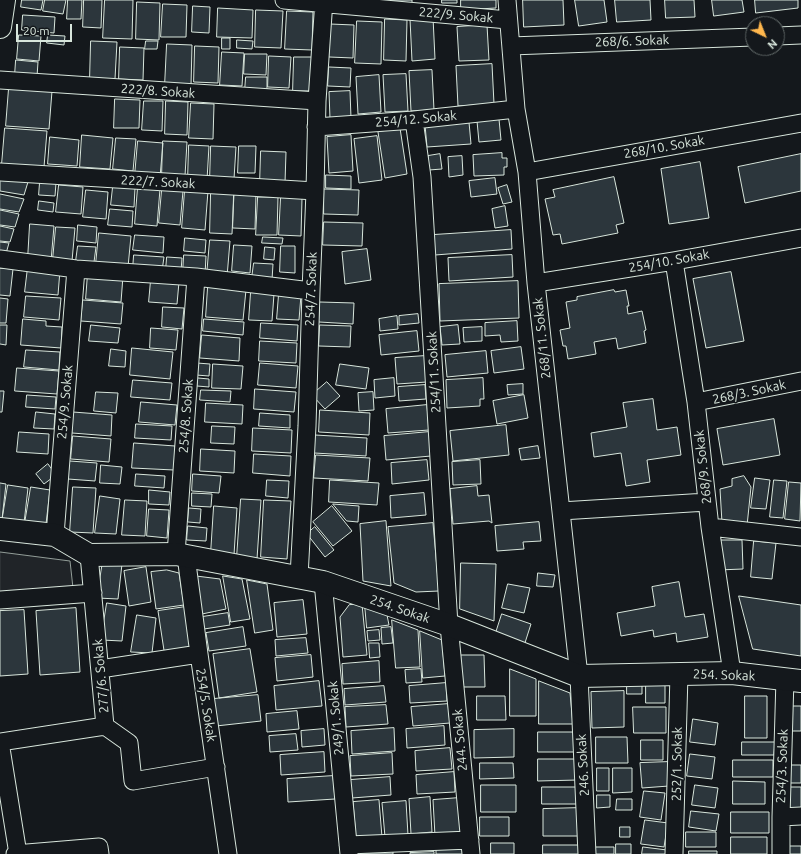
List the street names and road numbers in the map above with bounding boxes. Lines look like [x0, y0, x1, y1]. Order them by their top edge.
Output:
street label: 222/9. Sokak [418, 4, 494, 26]
street label: 268/6. Sokak [594, 32, 670, 50]
street label: 222/8. Sokak [120, 81, 196, 101]
street label: 254/12. Sokak [375, 108, 457, 130]
street label: 268/10. Sokak [622, 132, 706, 162]
street label: 222/7. Sokak [120, 172, 196, 192]
street label: 254/10. Sokak [627, 246, 711, 276]
street label: 254/7. Sokak [302, 251, 320, 327]
street label: 268/11. Sokak [530, 296, 554, 380]
street label: 254/11. Sokak [424, 331, 444, 413]
street label: 254/9. Sokak [54, 364, 76, 440]
street label: 268/3. Sokak [711, 377, 787, 407]
street label: 254/8. Sokak [176, 378, 196, 454]
street label: 268/9. Sokak [691, 429, 715, 505]
street label: 254. Sokak [368, 591, 432, 627]
street label: 277/6. Sokak [90, 638, 112, 714]
street label: 254. Sokak [693, 666, 755, 684]
street label: 254/5. Sokak [192, 667, 220, 743]
street label: 249/1. Sokak [325, 680, 347, 756]
street label: 244. Sokak [450, 708, 470, 772]
street label: 252/1. Sokak [669, 727, 685, 801]
street label: 254/3. Sokak [773, 728, 791, 804]
street label: 246. Sokak [574, 733, 592, 797]

